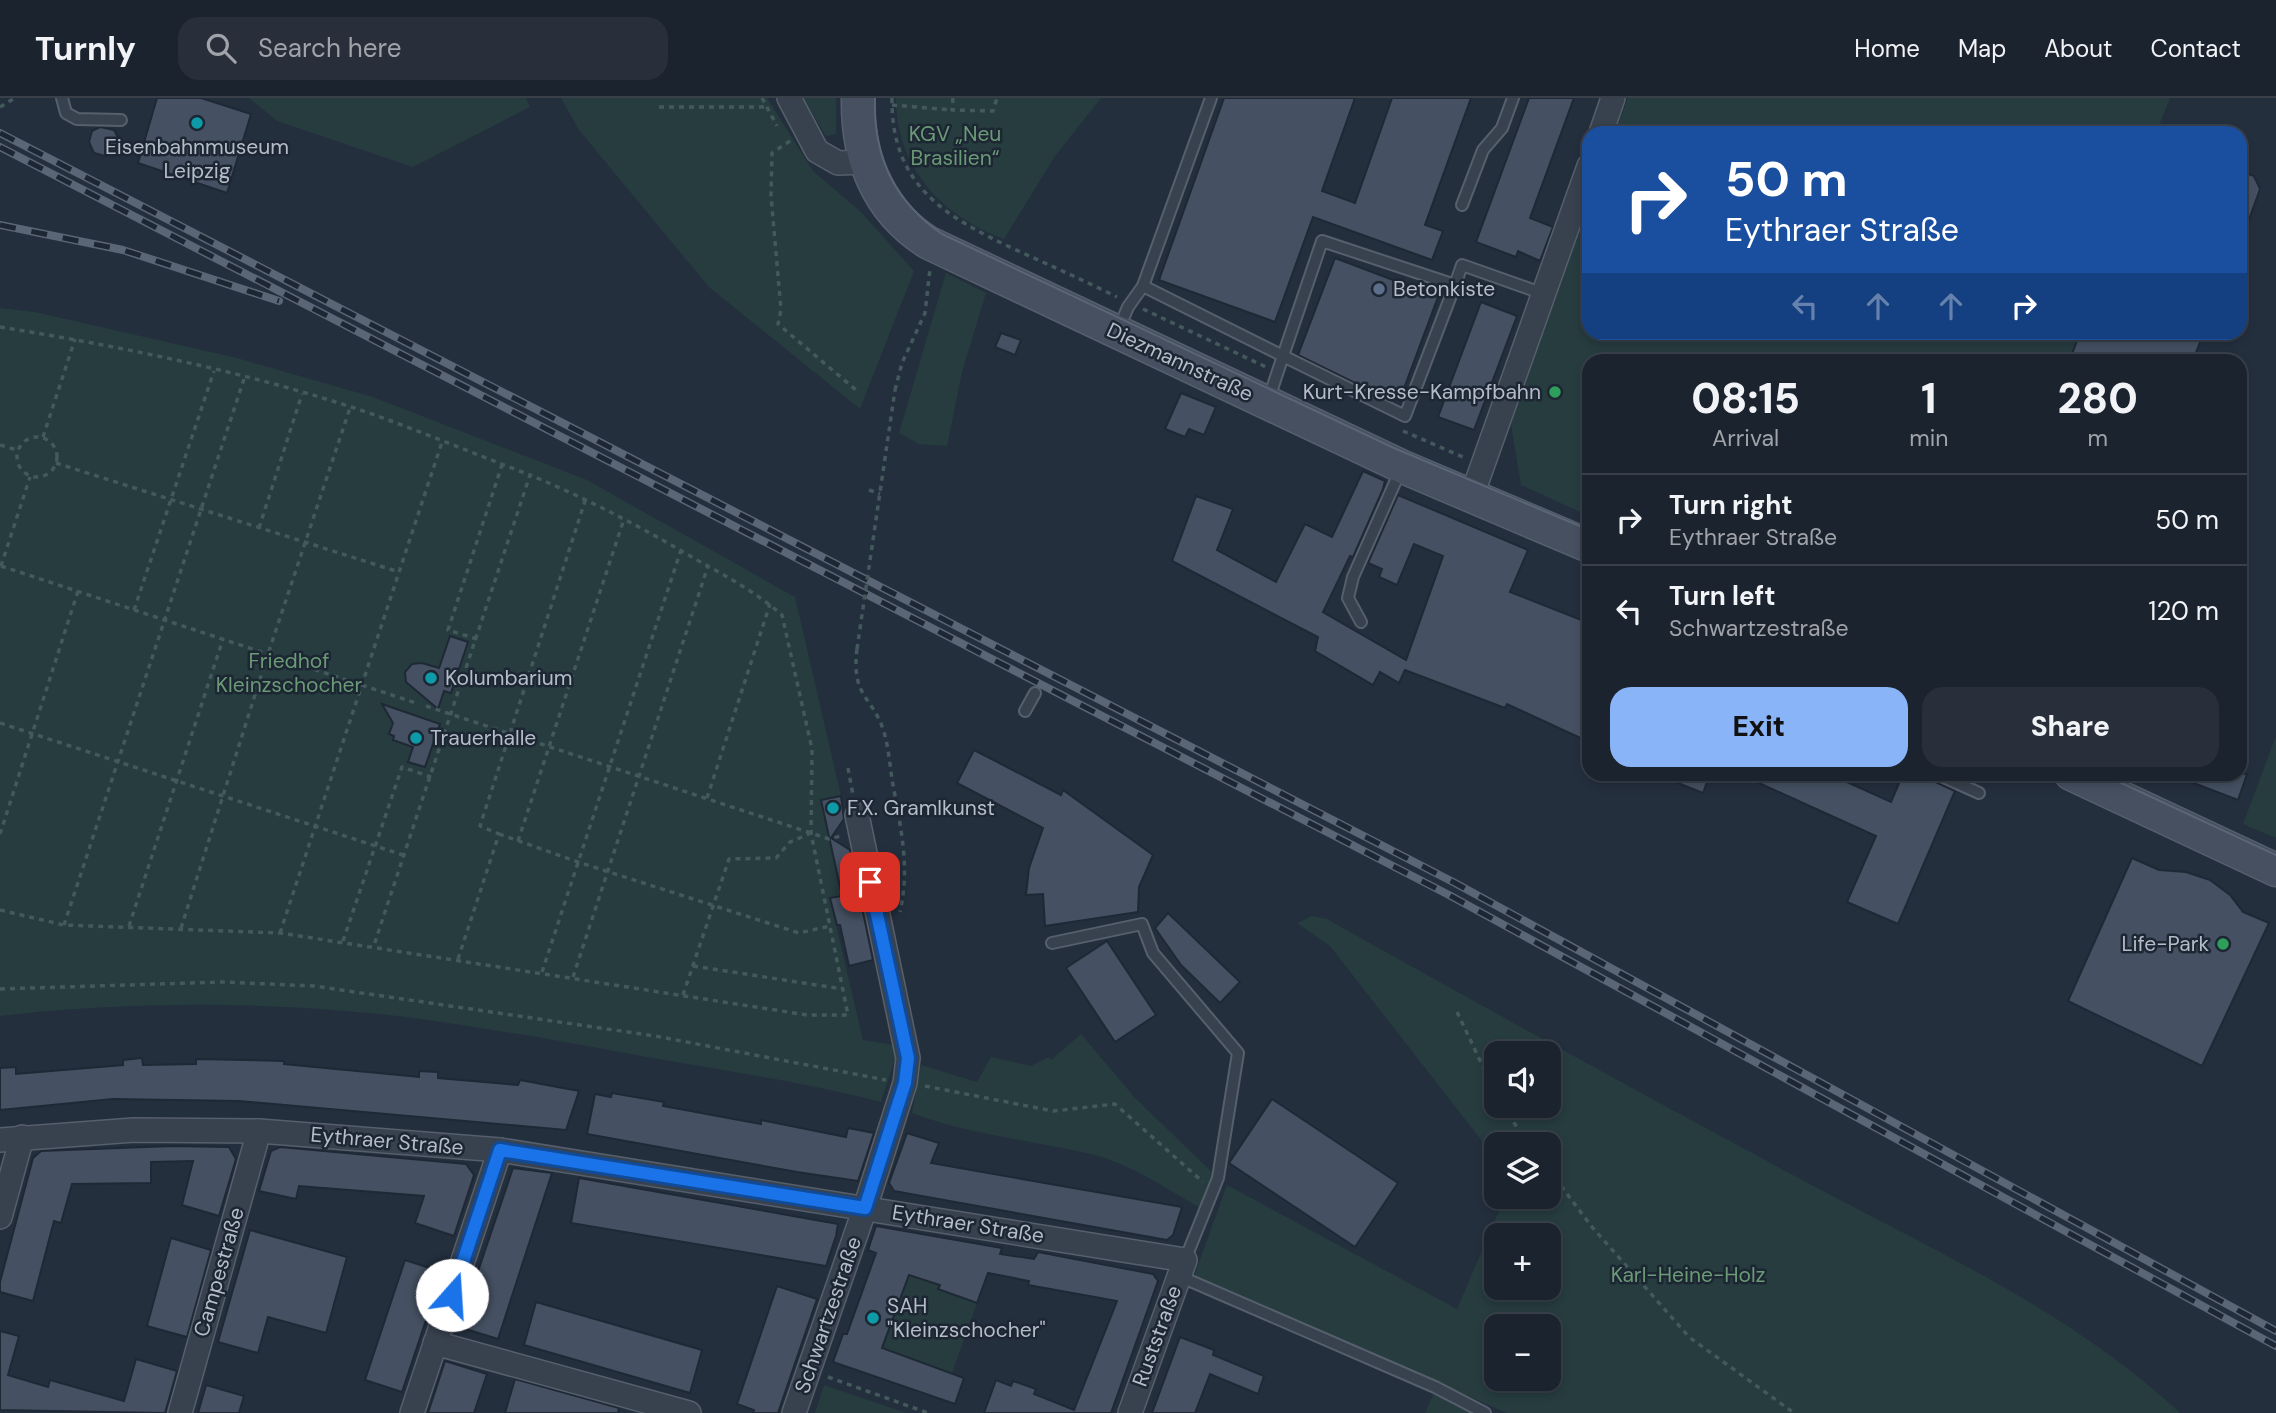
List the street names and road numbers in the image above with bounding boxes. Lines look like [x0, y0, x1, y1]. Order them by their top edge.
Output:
street label: Diezmannstraße [1102, 316, 1258, 408]
street label: Eythraer Straße [309, 1120, 465, 1162]
street label: Eythraer Straße [890, 1198, 1046, 1250]
street label: Campestraße [187, 1204, 251, 1340]
street label: Schwartzestraße [788, 1233, 868, 1397]
street label: Ruststraße [1126, 1281, 1188, 1391]

